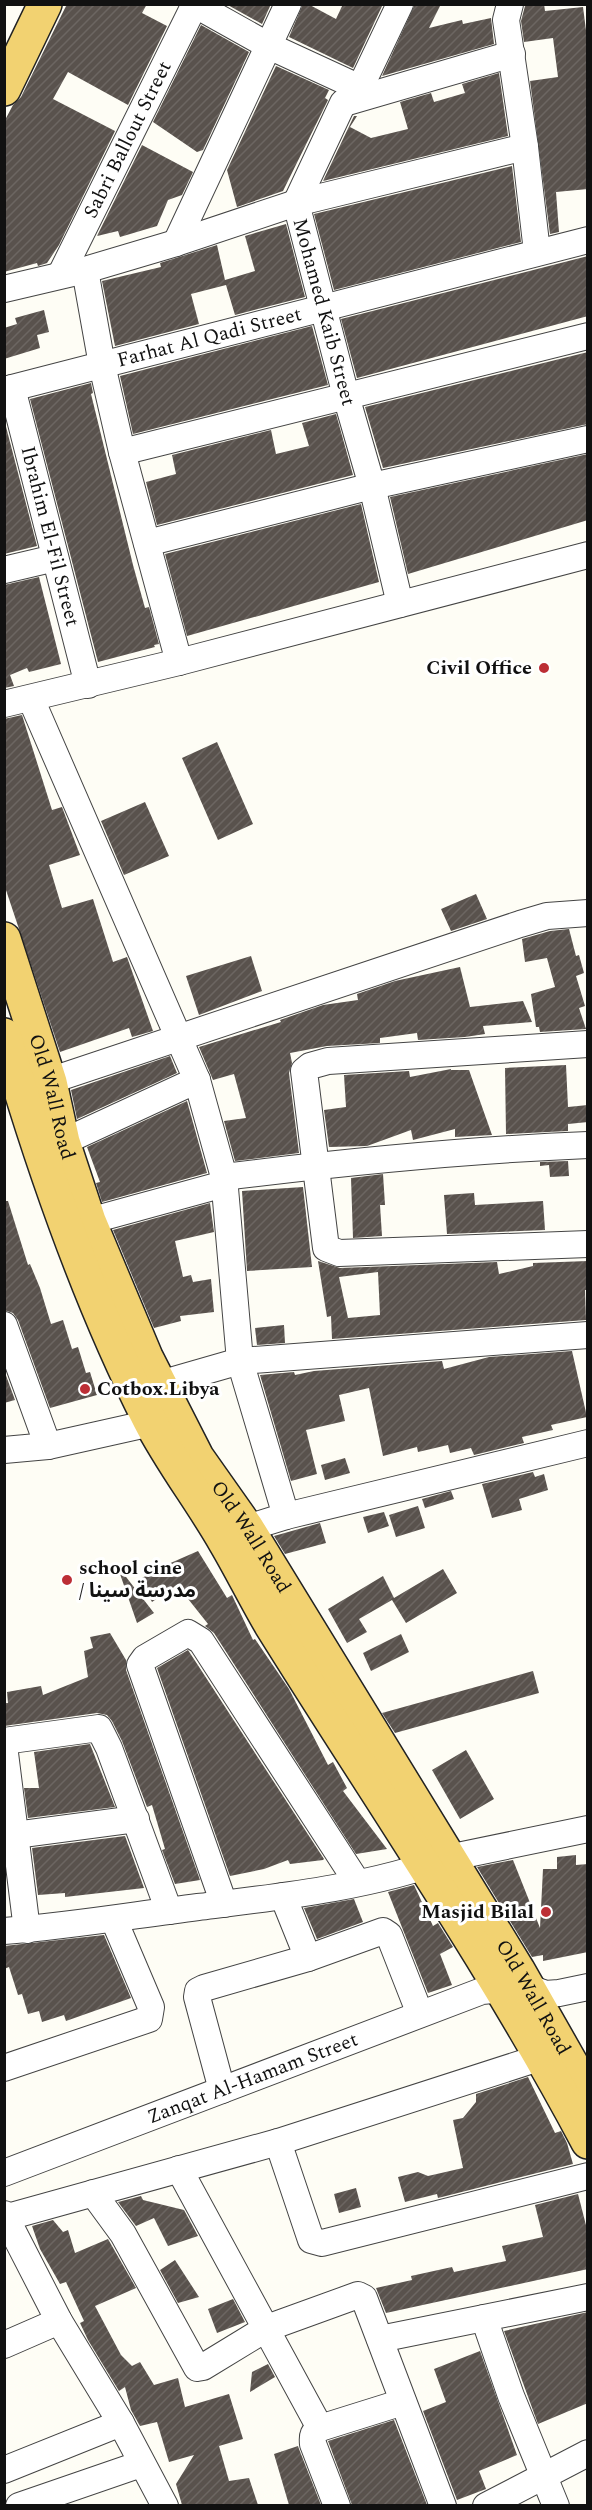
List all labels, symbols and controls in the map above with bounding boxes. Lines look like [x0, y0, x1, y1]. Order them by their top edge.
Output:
street label: Sabri Ballout Street [76, 56, 179, 224]
street label: Mohamed Kaib Street [285, 215, 363, 409]
street label: Farhat Al Qadi Street [114, 299, 305, 375]
street label: Ibrahim El-Fil Street [12, 443, 87, 630]
place label: Civil Office [426, 653, 532, 683]
marker: Civil Office [537, 661, 551, 675]
street label: Old Wall Road [20, 1030, 83, 1164]
place label: Cotbox.Libya [97, 1374, 220, 1404]
marker: Cotbox.Libya [78, 1382, 92, 1396]
street label: Old Wall Road [203, 1475, 299, 1599]
place label: school cine / مدرسة سينا [79, 1553, 196, 1606]
marker: school cine / مدرسة سينا [60, 1573, 74, 1587]
place label: Masjid Bilal [421, 1897, 534, 1927]
marker: Masjid Bilal [539, 1905, 553, 1919]
street label: Old Wall Road [488, 1934, 578, 2061]
street label: Zanqat Al-Hamam Street [143, 2025, 362, 2132]

